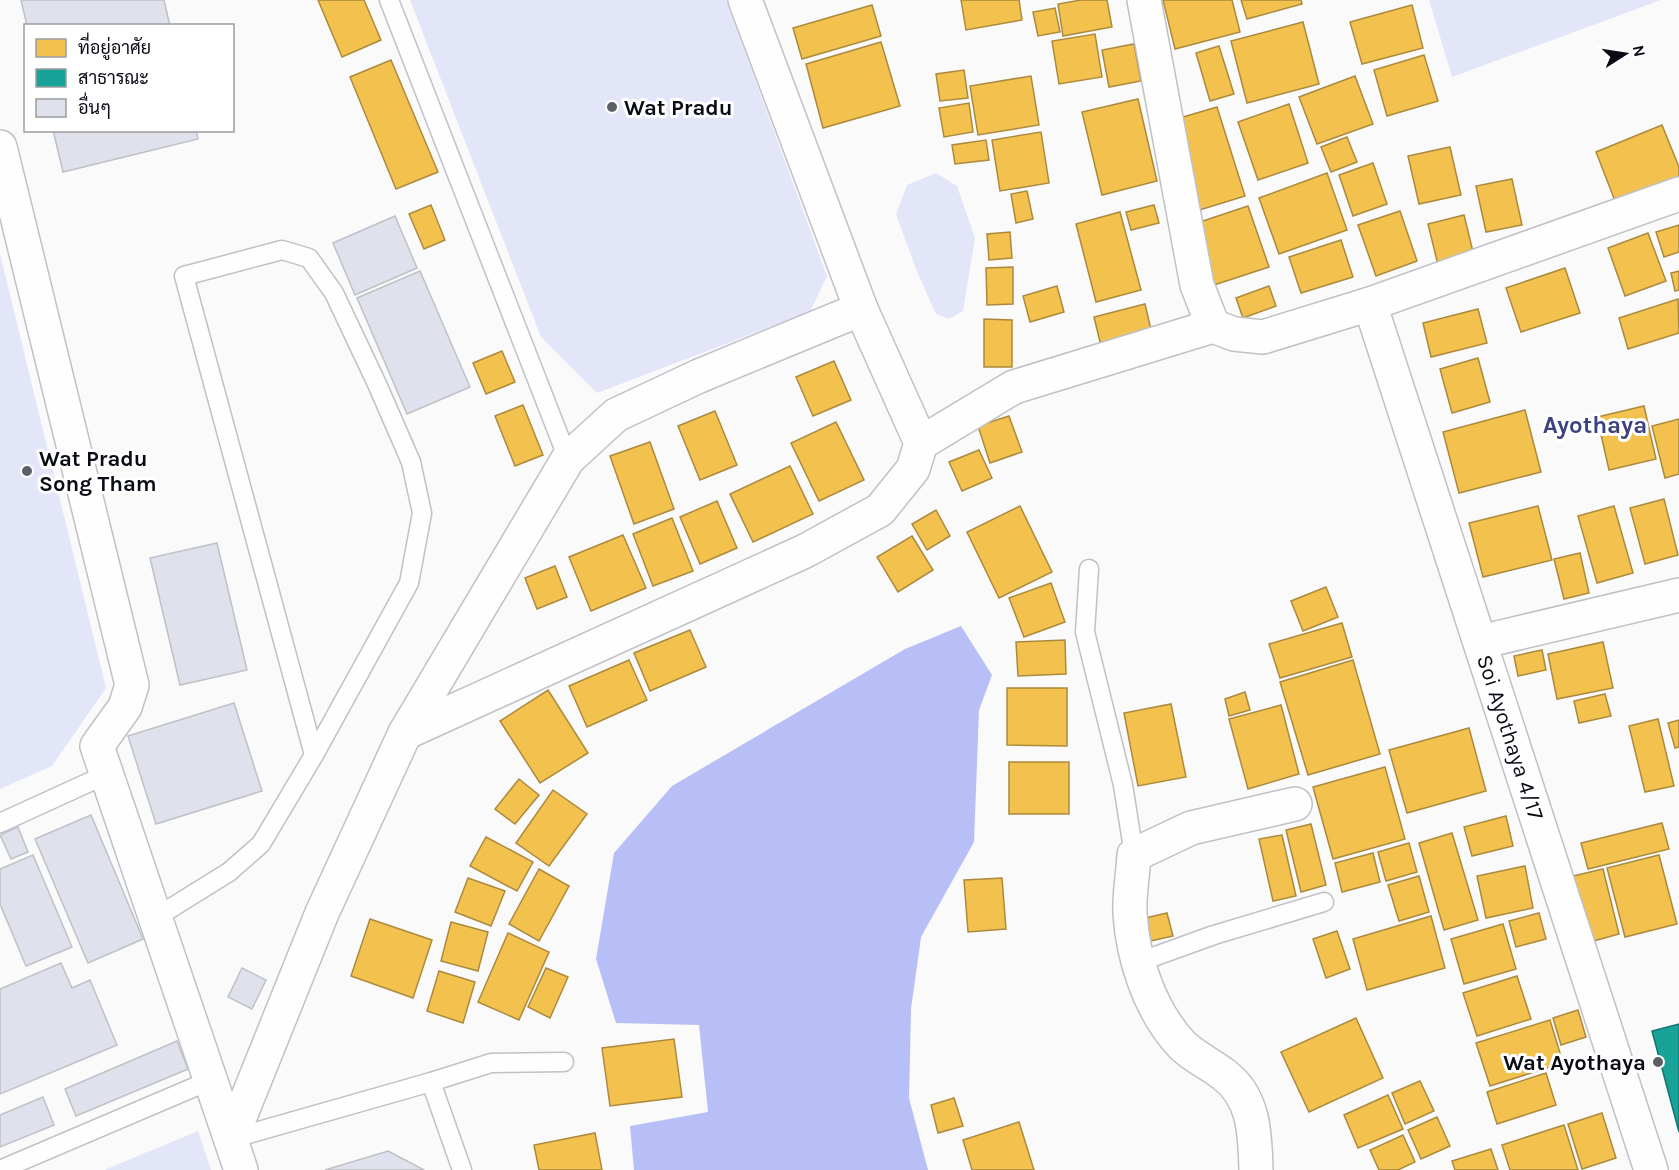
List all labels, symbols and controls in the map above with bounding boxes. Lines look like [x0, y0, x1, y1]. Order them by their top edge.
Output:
legend [24, 24, 234, 132]
north arrow [1595, 24, 1655, 84]
text: ที่อยู่อาศัย [78, 32, 151, 61]
text: N [1629, 43, 1650, 59]
text: สาธารณะ [78, 67, 149, 89]
text: อื่นๆ [78, 92, 111, 119]
place label: Wat Pradu [624, 95, 733, 121]
marker: Wat Pradu [605, 100, 619, 114]
district label: Ayothaya [1543, 411, 1647, 439]
place label: Wat Pradu Song Tham [39, 446, 157, 497]
marker: Wat Pradu Song Tham [20, 464, 34, 478]
street label: Soi Ayothaya 4/17 [1471, 651, 1549, 823]
place label: Wat Ayothaya [1503, 1050, 1646, 1076]
marker: Wat Ayothaya [1651, 1055, 1665, 1069]

